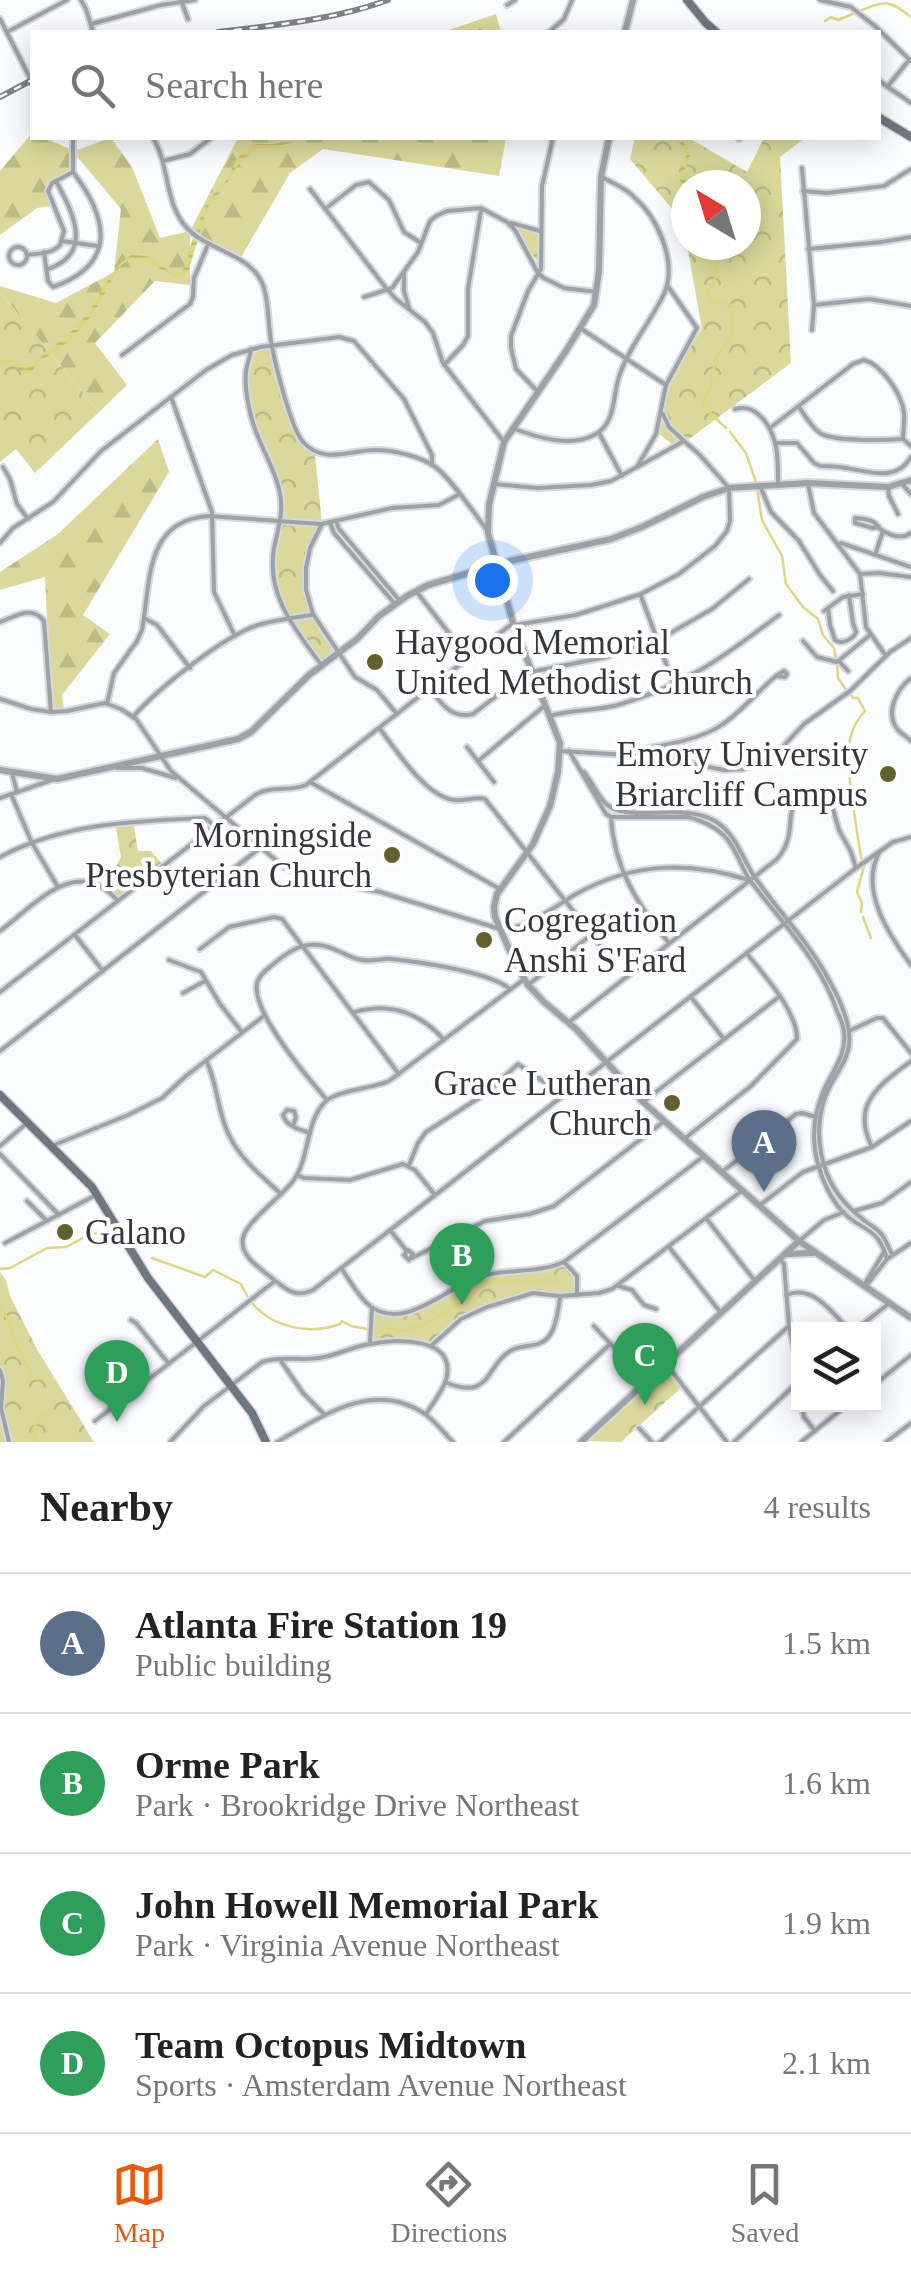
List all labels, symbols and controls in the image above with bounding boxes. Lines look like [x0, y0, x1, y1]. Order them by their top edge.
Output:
search box [30, 30, 881, 140]
icon: search [65, 58, 120, 113]
text: Search here [145, 64, 323, 106]
north arrow [671, 170, 761, 260]
your location [467, 555, 518, 606]
place label: Haygood Memorial United Methodist Church [395, 623, 753, 702]
marker: Haygood Memorial United Methodist Church [364, 651, 386, 673]
place label: Emory University Briarcliff Campus [615, 735, 868, 814]
marker: Emory University Briarcliff Campus [877, 763, 899, 785]
place label: Morningside Presbyterian Church [85, 816, 372, 895]
marker: Morningside Presbyterian Church [381, 844, 403, 866]
place label: Cogregation Anshi S'Fard [504, 901, 687, 980]
marker: Cogregation Anshi S'Fard [473, 929, 495, 951]
place label: Grace Lutheran Church [433, 1064, 652, 1143]
marker: Grace Lutheran Church [661, 1092, 683, 1114]
pin: A [732, 1110, 796, 1192]
place label: Galano [85, 1213, 186, 1252]
marker: Galano [54, 1221, 76, 1243]
pin: B [430, 1222, 494, 1305]
pin: C [612, 1322, 678, 1405]
map controls [791, 1322, 881, 1412]
button: layers [791, 1322, 881, 1412]
pin: D [84, 1340, 150, 1422]
text: Nearby [40, 1484, 173, 1530]
text: 4 results [763, 1489, 871, 1525]
text: Atlanta Fire Station 19 [135, 1604, 507, 1646]
text: A [61, 1625, 84, 1661]
text: 1.5 km [782, 1625, 871, 1661]
text: Public building [135, 1647, 331, 1683]
text: Orme Park [135, 1744, 320, 1786]
text: B [62, 1765, 83, 1801]
text: 1.6 km [782, 1765, 871, 1801]
text: Park · Brookridge Drive Northeast [135, 1787, 579, 1823]
text: John Howell Memorial Park [135, 1884, 598, 1926]
text: C [61, 1905, 84, 1941]
text: 1.9 km [782, 1905, 871, 1941]
text: Park · Virginia Avenue Northeast [135, 1927, 560, 1963]
text: Team Octopus Midtown [135, 2024, 526, 2066]
text: D [61, 2045, 84, 2081]
text: 2.1 km [782, 2045, 871, 2081]
text: Sports · Amsterdam Avenue Northeast [135, 2067, 627, 2103]
tab: Map [112, 2157, 167, 2249]
tab: Directions [390, 2157, 507, 2249]
tab: Saved [731, 2157, 799, 2249]

